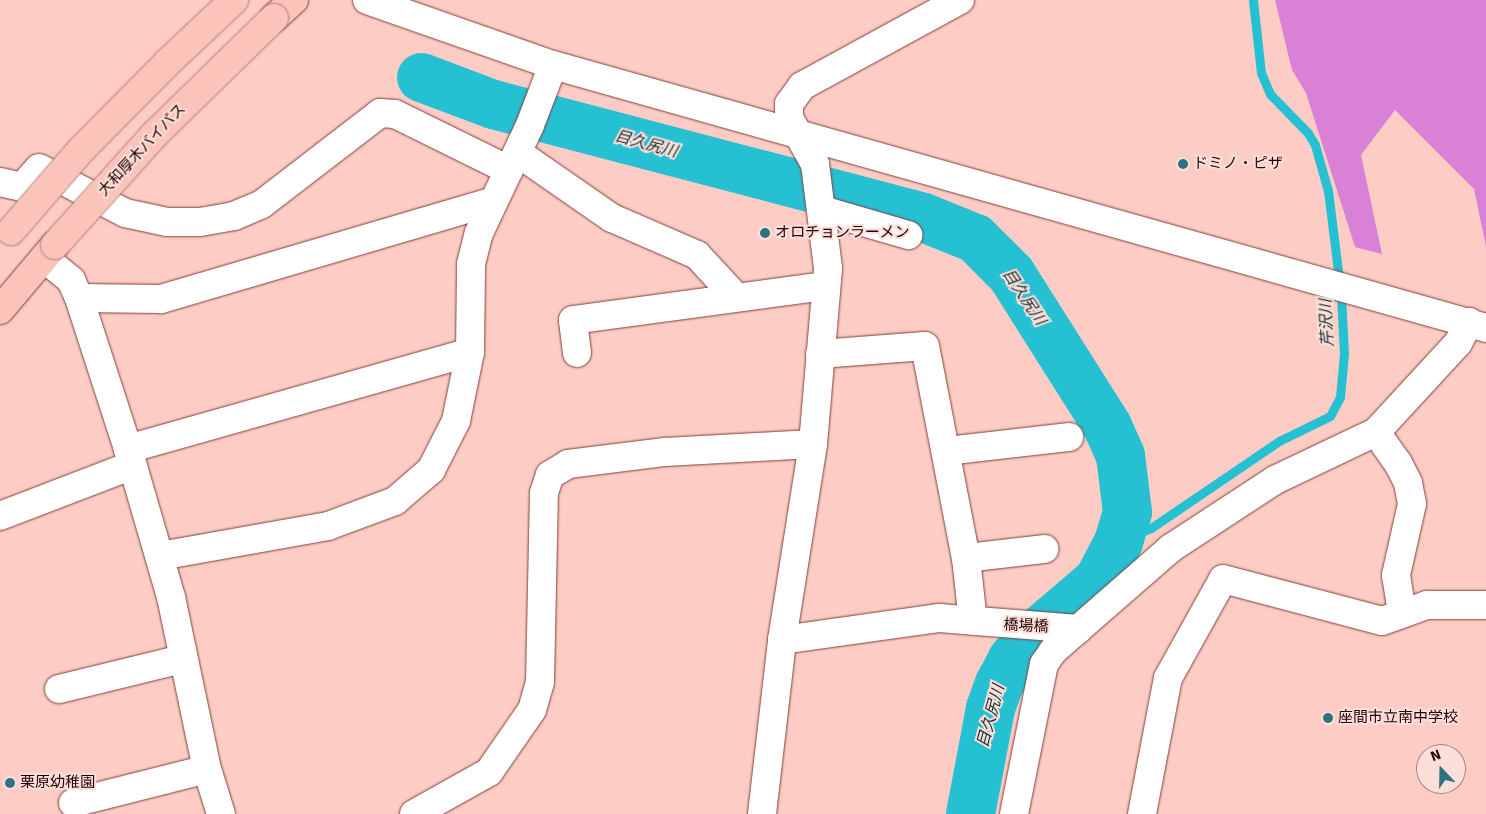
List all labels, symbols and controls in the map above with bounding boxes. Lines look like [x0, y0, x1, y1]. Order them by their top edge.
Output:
street label: 大和厚木バイパス [94, 100, 190, 200]
water label: 目久尻川 [613, 126, 679, 162]
place label: ドミノ・ピザ [1193, 155, 1283, 173]
marker: ドミノ・ピザ [1177, 158, 1189, 170]
place label: オロチョンラーメン [775, 224, 910, 242]
marker: オロチョンラーメン [759, 227, 771, 239]
water label: 目久尻川 [998, 265, 1050, 329]
water label: 芹沢川 [1316, 299, 1338, 347]
street label: 橋場橋 [1003, 616, 1049, 636]
water label: 目久尻川 [973, 683, 1009, 749]
place label: 座間市立南中学校 [1338, 709, 1458, 727]
marker: 座間市立南中学校 [1322, 712, 1334, 724]
north arrow [1416, 744, 1466, 794]
text: N [1428, 746, 1443, 765]
place label: 栗原幼稚園 [20, 774, 95, 792]
marker: 栗原幼稚園 [4, 777, 16, 789]

